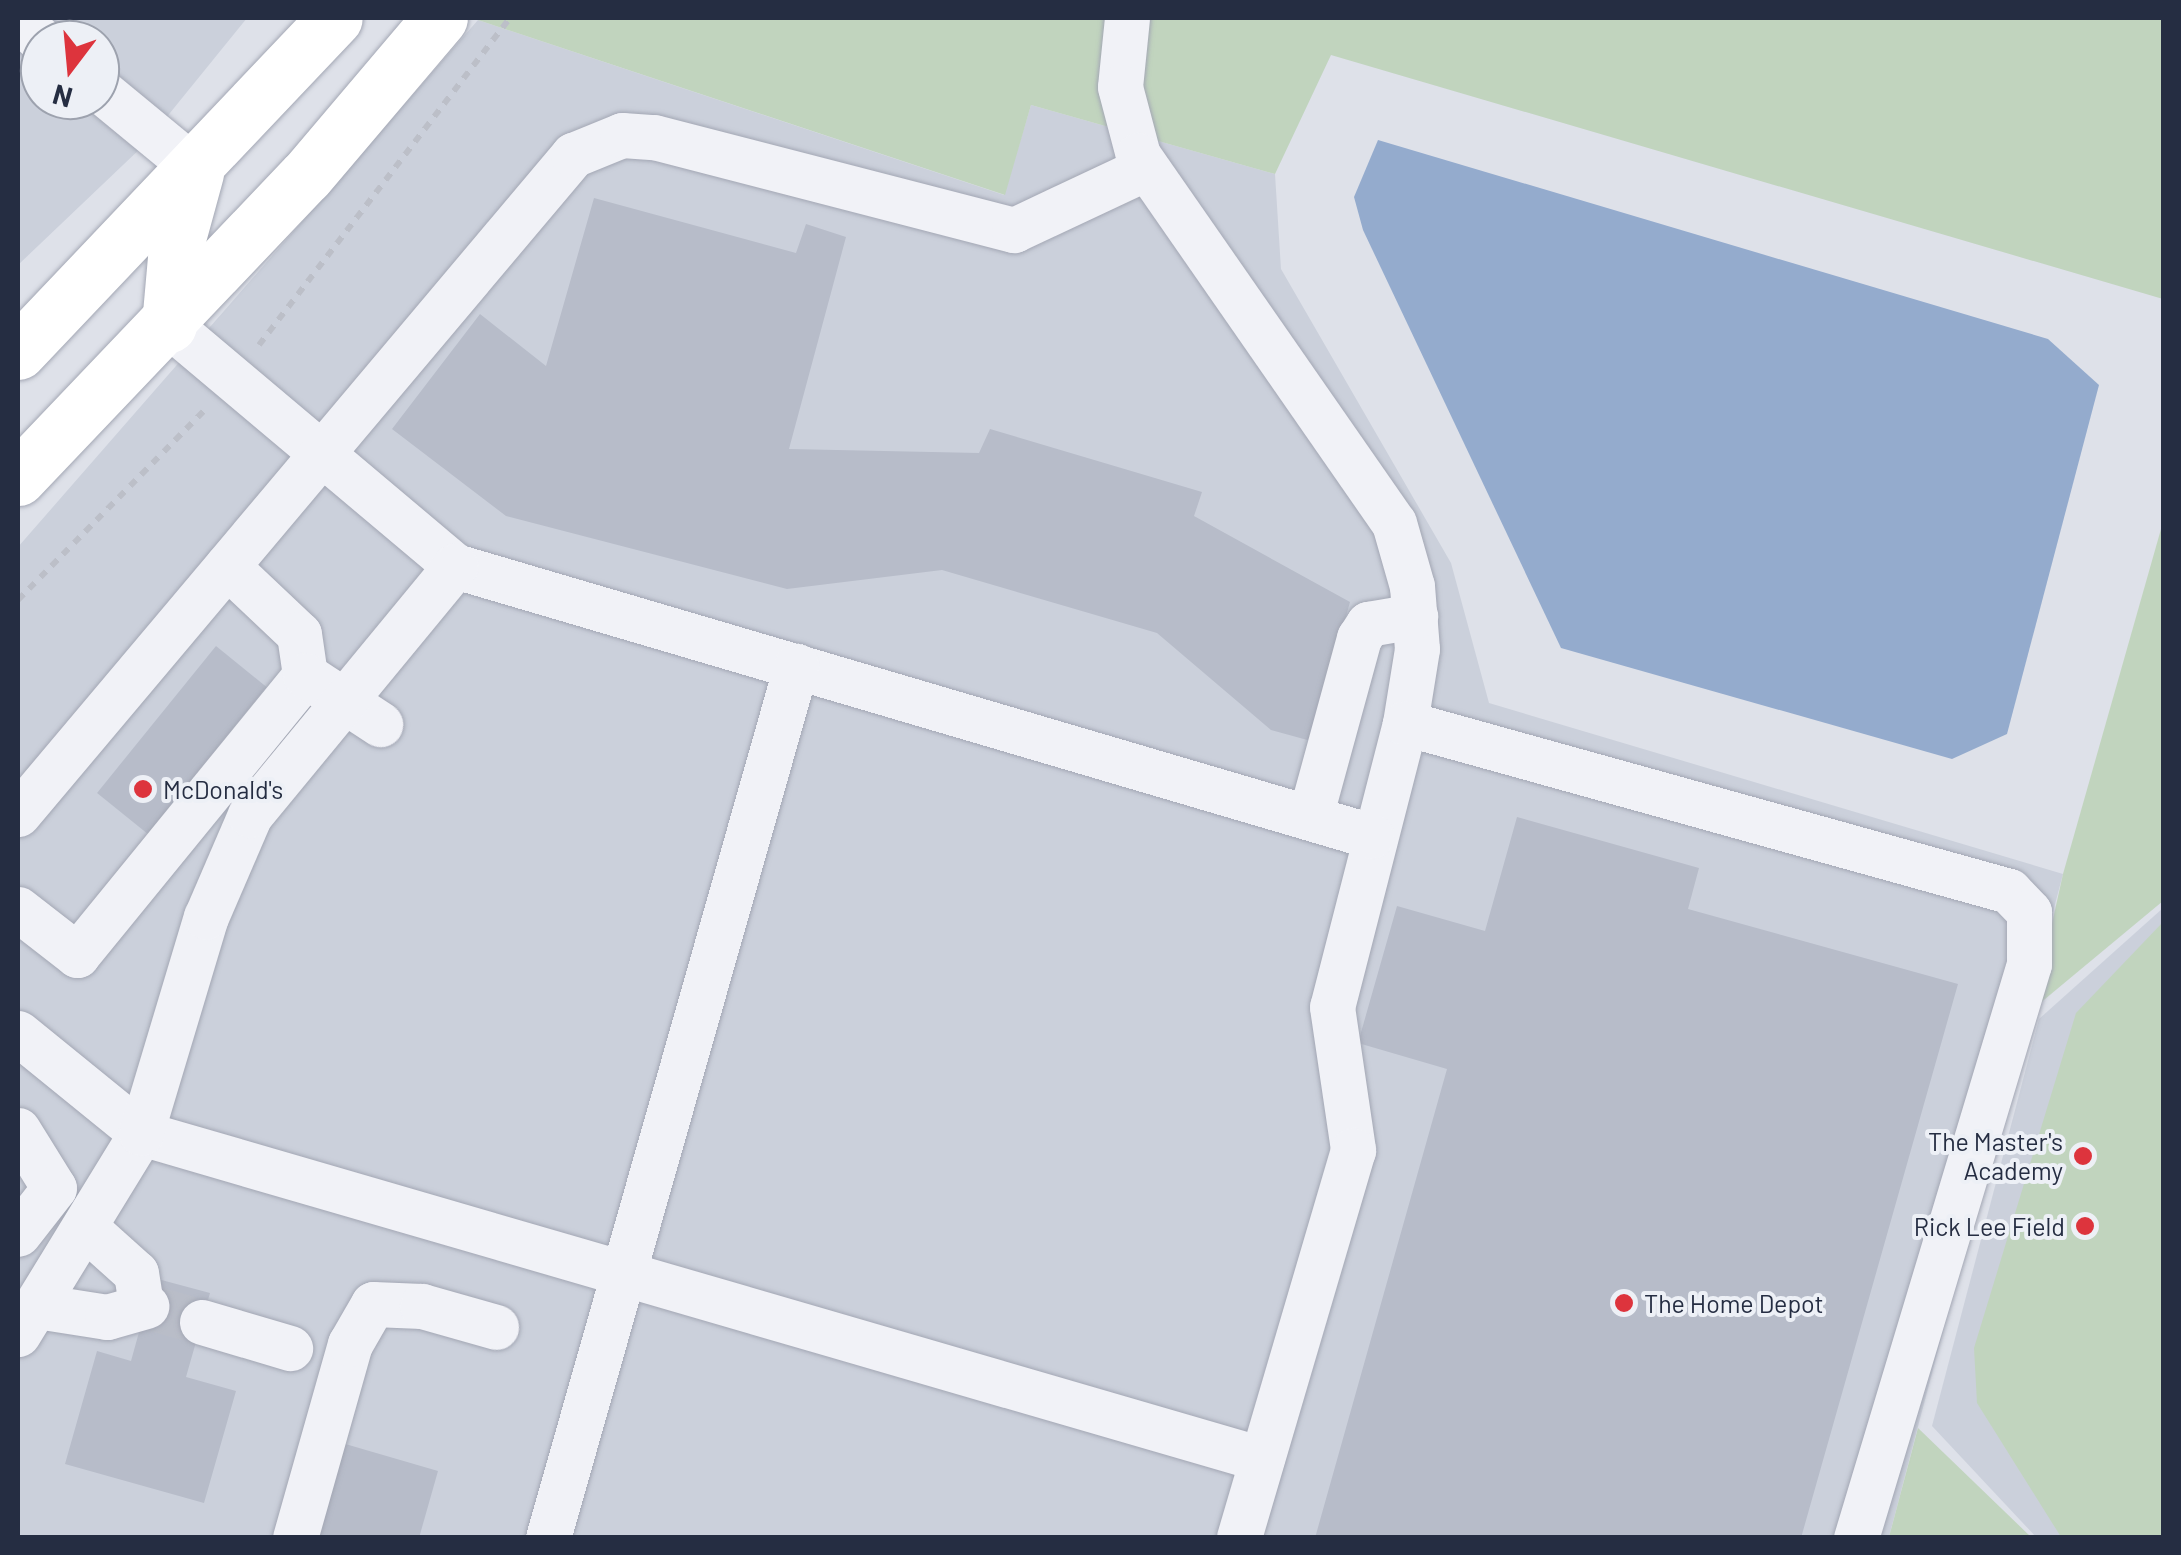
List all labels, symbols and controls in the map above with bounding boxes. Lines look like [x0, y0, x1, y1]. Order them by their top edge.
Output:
north arrow [20, 20, 120, 120]
text: N [49, 78, 76, 116]
place label: McDonald's [163, 774, 283, 804]
marker: McDonald's [132, 778, 154, 800]
place label: The Master's Academy [1928, 1127, 2063, 1186]
marker: The Master's Academy [2072, 1145, 2094, 1167]
place label: Rick Lee Field [1914, 1211, 2065, 1241]
marker: Rick Lee Field [2074, 1215, 2096, 1237]
place label: The Home Depot [1644, 1288, 1824, 1318]
marker: The Home Depot [1613, 1292, 1635, 1314]

